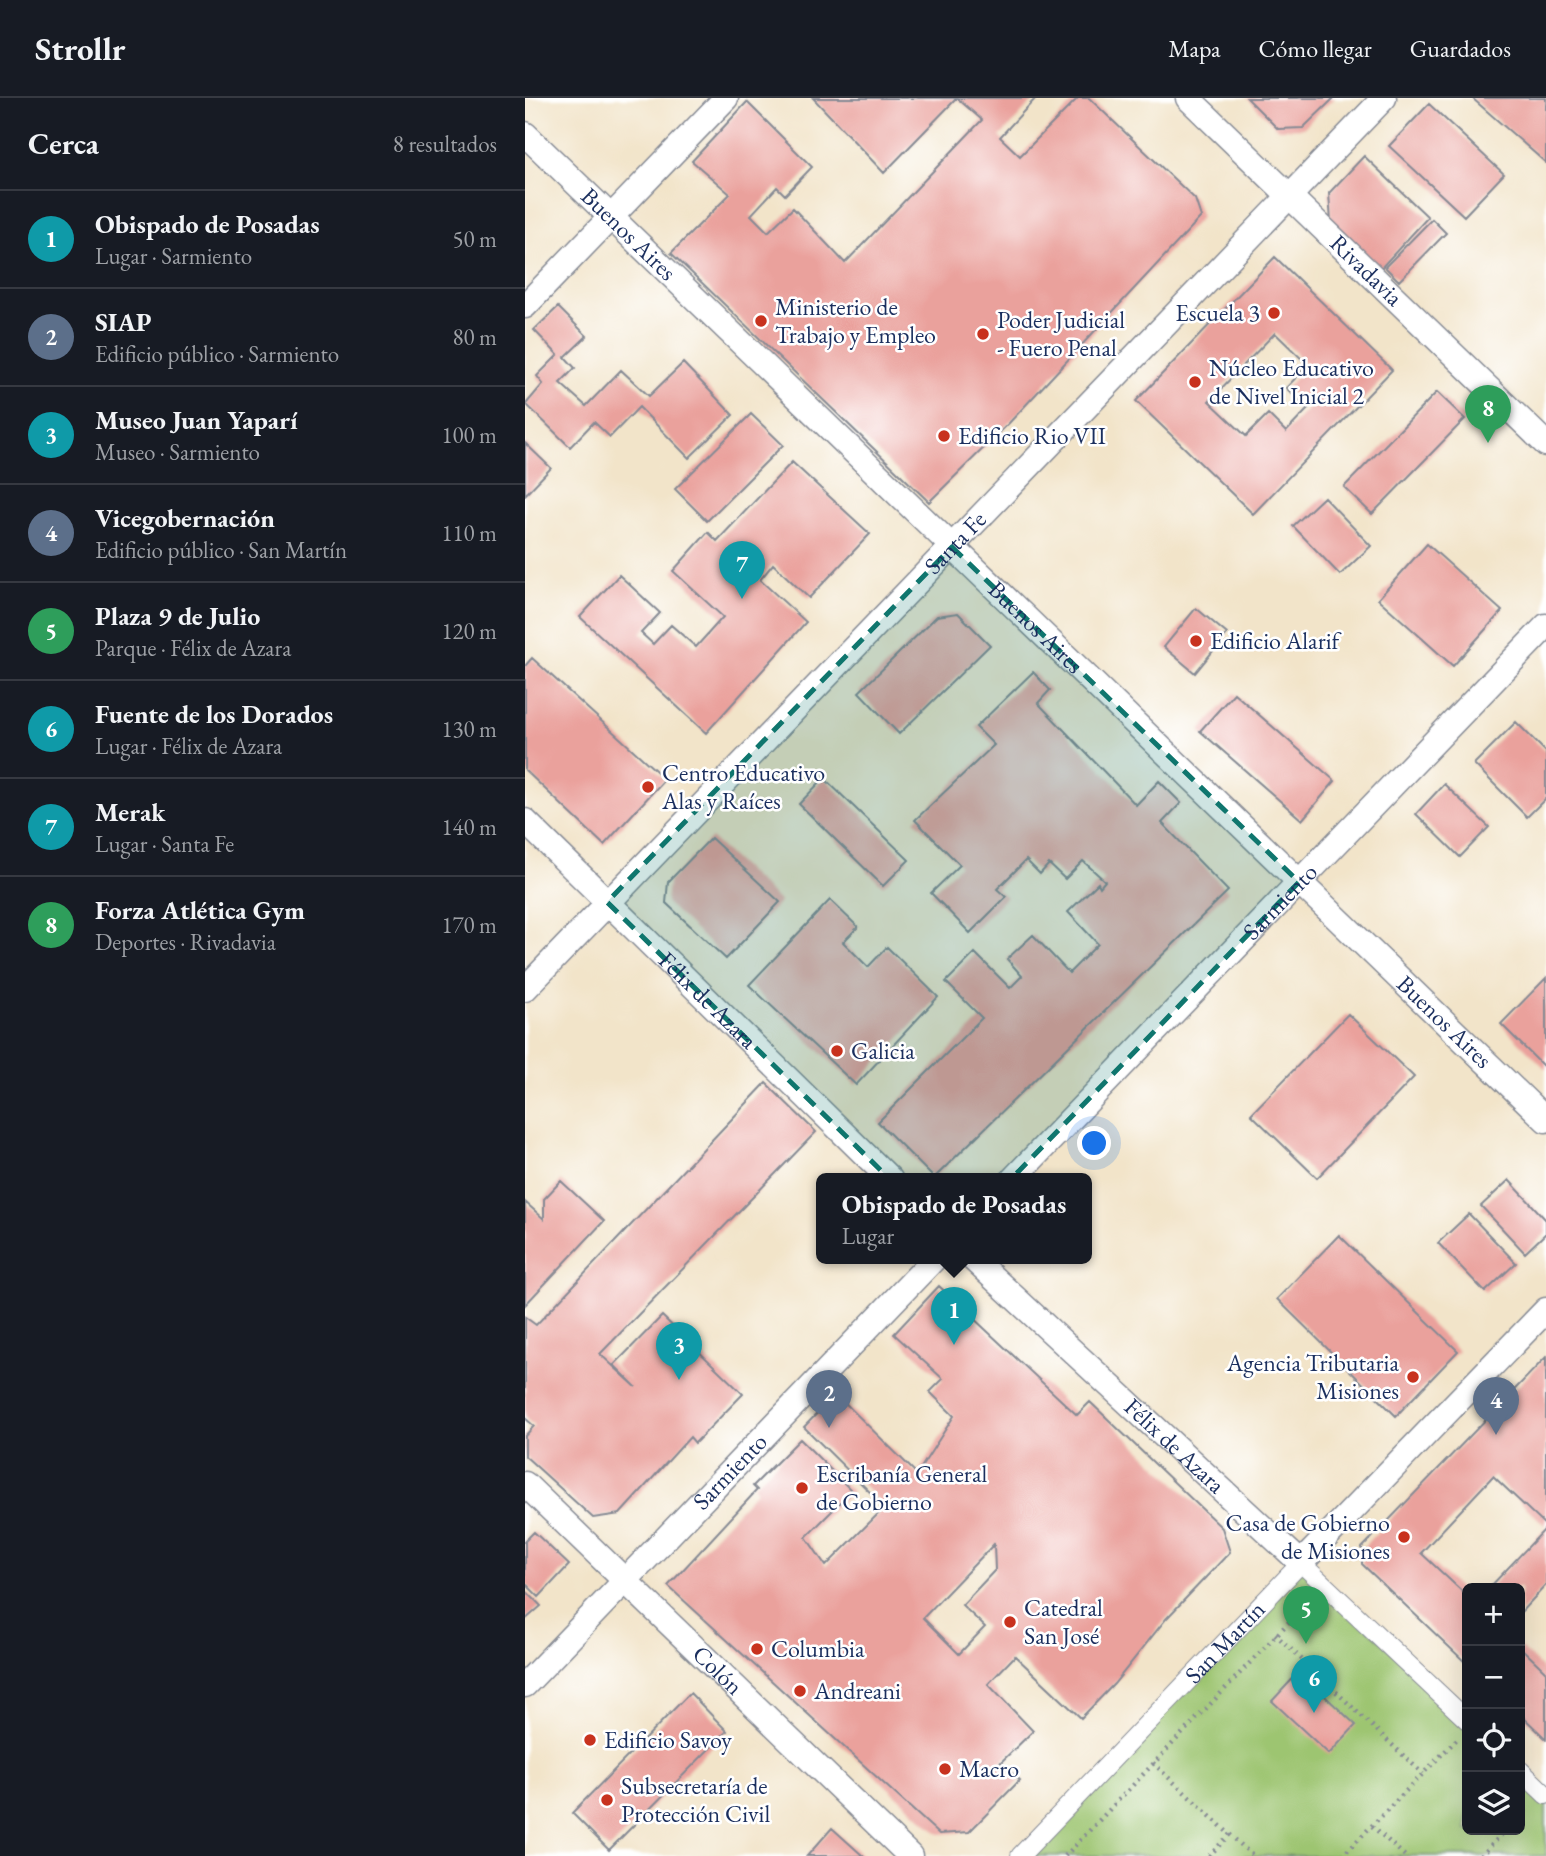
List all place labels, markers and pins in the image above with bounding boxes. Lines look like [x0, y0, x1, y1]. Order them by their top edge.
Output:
place label: Ministerio de Trabajo y Empleo [775, 291, 936, 350]
place label: Escuela 3 [1175, 297, 1260, 328]
place label: Poder Judicial - Fuero Penal [997, 304, 1125, 363]
marker: Escuela 3 [1266, 305, 1282, 321]
marker: Ministerio de Trabajo y Empleo [753, 313, 769, 329]
marker: Poder Judicial - Fuero Penal [975, 326, 991, 342]
place label: Núcleo Educativo de Nivel Inicial 2 [1209, 352, 1374, 411]
marker: Núcleo Educativo de Nivel Inicial 2 [1187, 374, 1203, 390]
pin: 8 [1465, 385, 1511, 443]
place label: Edificio Rio VII [958, 420, 1106, 451]
marker: Edificio Rio VII [936, 428, 952, 444]
pin: 7 [719, 541, 765, 599]
place label: Edificio Alarif [1210, 625, 1343, 656]
marker: Edificio Alarif [1188, 633, 1204, 649]
place label: Centro Educativo Alas y Raíces [661, 757, 825, 816]
marker: Centro Educativo Alas y Raíces [640, 779, 656, 795]
place label: Galicia [851, 1035, 915, 1066]
marker: Galicia [829, 1043, 845, 1059]
pin: 1 [931, 1287, 977, 1345]
pin: 3 [656, 1322, 702, 1380]
place label: Agencia Tributaria Misiones [1226, 1347, 1399, 1406]
marker: Agencia Tributaria Misiones [1405, 1369, 1421, 1385]
pin: 2 [806, 1370, 852, 1428]
pin: 4 [1473, 1377, 1519, 1435]
place label: Escribanía General de Gobierno [816, 1458, 987, 1517]
marker: Escribanía General de Gobierno [794, 1480, 810, 1496]
place label: Casa de Gobierno de Misiones [1225, 1507, 1390, 1566]
marker: Casa de Gobierno de Misiones [1396, 1529, 1412, 1545]
pin: 5 [1283, 1586, 1329, 1644]
place label: Catedral San José [1024, 1592, 1103, 1651]
marker: Catedral San José [1002, 1614, 1018, 1630]
place label: Columbia [771, 1633, 865, 1664]
marker: Columbia [749, 1641, 765, 1657]
pin: 6 [1291, 1655, 1337, 1713]
place label: Andreani [813, 1675, 901, 1706]
marker: Andreani [792, 1683, 808, 1699]
place label: Edificio Savoy [604, 1724, 732, 1755]
marker: Edificio Savoy [582, 1732, 598, 1748]
place label: Macro [959, 1753, 1019, 1784]
marker: Macro [937, 1761, 953, 1777]
place label: Subsecretaría de Protección Civil [621, 1770, 770, 1829]
marker: Subsecretaría de Protección Civil [599, 1792, 615, 1808]

